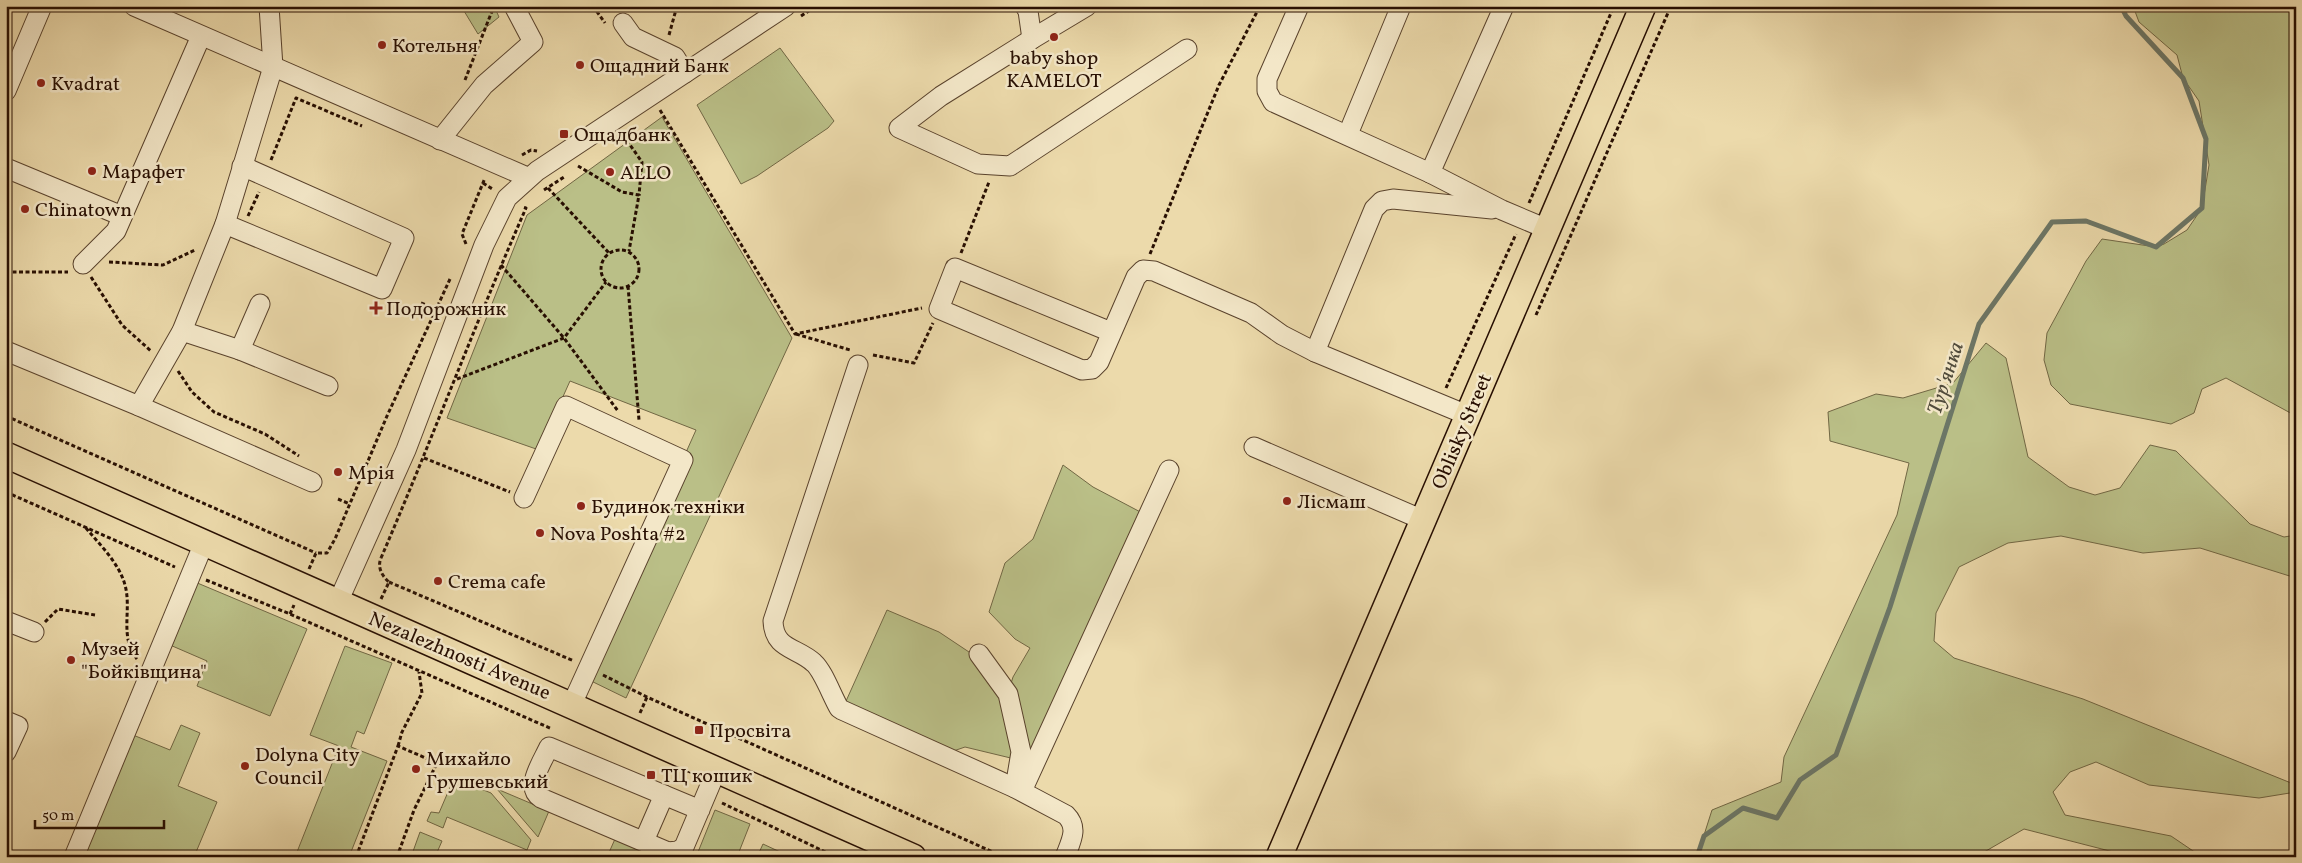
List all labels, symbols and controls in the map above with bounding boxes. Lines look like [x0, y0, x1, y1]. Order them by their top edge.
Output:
marker: baby shop KAMELOT [1048, 31, 1060, 43]
place label: Котельня [392, 33, 478, 61]
marker: Котельня [376, 39, 388, 51]
place label: baby shop KAMELOT [1006, 45, 1102, 96]
place label: Ощадний Банк [590, 53, 729, 81]
marker: Ощадний Банк [574, 59, 586, 71]
place label: Kvadrat [51, 71, 120, 99]
marker: Kvadrat [35, 77, 47, 89]
place label: Ощадбанк [574, 122, 671, 150]
marker: Ощадбанк [558, 128, 570, 140]
place label: Марафет [102, 159, 185, 187]
place label: ALLO [620, 160, 671, 188]
marker: Марафет [86, 165, 98, 177]
marker: ALLO [604, 166, 616, 178]
place label: Chinatown [35, 197, 132, 225]
marker: Chinatown [19, 203, 31, 215]
place label: Подорожник [386, 296, 506, 324]
marker: Подорожник [370, 302, 382, 314]
water label: Тур'янка [1921, 338, 1972, 418]
street label: Oblisky Street [1426, 369, 1500, 494]
place label: Мрія [348, 460, 395, 488]
marker: Мрія [332, 466, 344, 478]
place label: Лісмаш [1297, 489, 1366, 517]
place label: Будинок техніки [591, 494, 745, 522]
marker: Лісмаш [1281, 495, 1293, 507]
marker: Будинок техніки [575, 500, 587, 512]
place label: Nova Poshta #2 [550, 521, 686, 549]
marker: Nova Poshta #2 [534, 527, 546, 539]
place label: Crema cafe [448, 569, 546, 597]
marker: Crema cafe [432, 575, 444, 587]
street label: Nezalezhnosti Avenue [364, 606, 555, 708]
place label: Музей "Бойківщина" [81, 636, 207, 687]
marker: Музей "Бойківщина" [65, 654, 77, 666]
place label: Просвіта [709, 718, 791, 746]
marker: Просвіта [693, 724, 705, 736]
place label: Dolyna City Council [255, 742, 360, 793]
place label: Михайло Грушевський [426, 746, 548, 797]
marker: Dolyna City Council [239, 760, 251, 772]
marker: Михайло Грушевський [410, 763, 422, 775]
place label: ТЦ кошик [661, 763, 753, 791]
marker: ТЦ кошик [645, 769, 657, 781]
scale bar [35, 798, 164, 830]
text: 50 m [42, 806, 74, 827]

